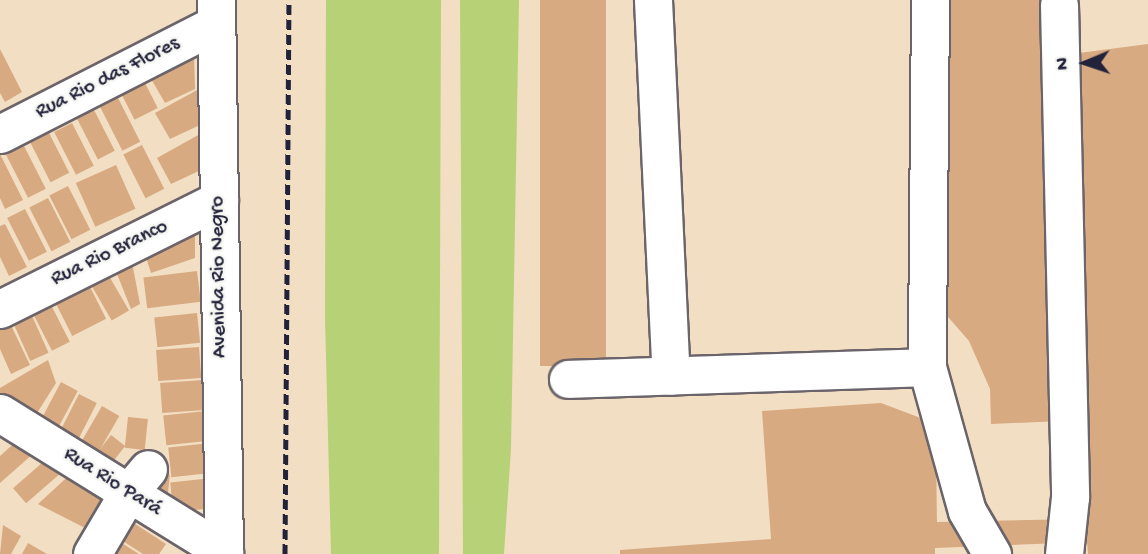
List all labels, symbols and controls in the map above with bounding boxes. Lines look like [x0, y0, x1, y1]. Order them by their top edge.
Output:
north arrow [1050, 28, 1120, 98]
street label: Rua Rio das Flores [32, 32, 184, 126]
text: N [1052, 57, 1075, 70]
street label: Avenida Rio Negro [206, 196, 234, 358]
street label: Rua Rio Branco [48, 215, 172, 293]
street label: Rua Rio Pará [58, 443, 166, 523]

